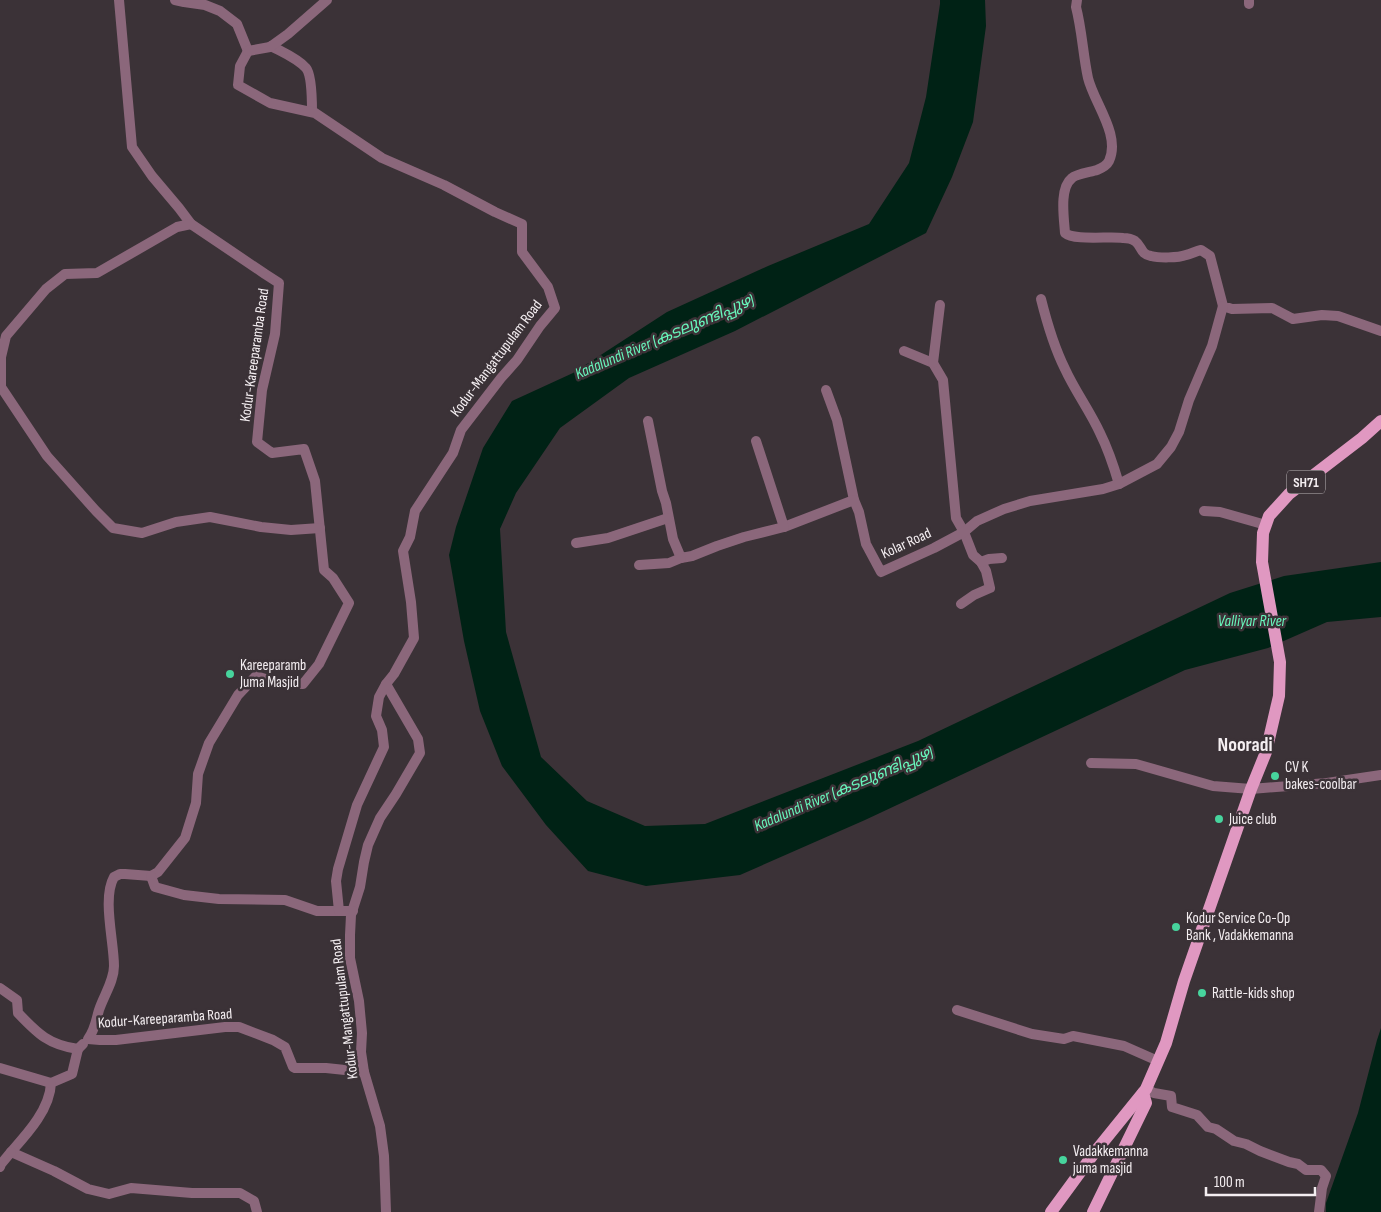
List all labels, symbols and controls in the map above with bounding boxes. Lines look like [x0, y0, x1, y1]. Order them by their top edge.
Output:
street label: Kodur-Kareeparamba Road [236, 287, 273, 423]
water label: Kadalundi River (കടലുണ്ടിപ്പുഴ) [572, 291, 758, 385]
street label: Kodur-Mangattupulam Road [446, 296, 546, 420]
road number: SH71 [1287, 471, 1325, 494]
street label: Kolar Road [878, 524, 934, 563]
water label: Valliyar River [1218, 612, 1287, 631]
place label: Kareeparamb Juma Masjid [239, 656, 306, 692]
marker: Kareeparamb Juma Masjid [224, 668, 236, 680]
district label: Nooradi [1218, 733, 1273, 757]
water label: Kadalundi River (കടലുണ്ടിപ്പുഴ) [751, 743, 937, 837]
place label: CV K bakes-coolbar [1285, 758, 1358, 794]
marker: CV K bakes-coolbar [1269, 770, 1281, 782]
place label: Juice club [1228, 810, 1277, 829]
marker: Juice club [1213, 813, 1225, 825]
place label: Kodur Service Co-Op Bank , Vadakkemanna [1186, 909, 1294, 945]
marker: Kodur Service Co-Op Bank , Vadakkemanna [1170, 921, 1182, 933]
street label: Kodur-Mangattupulam Road [326, 938, 363, 1080]
place label: Rattle-kids shop [1212, 984, 1295, 1003]
marker: Rattle-kids shop [1196, 987, 1208, 999]
street label: Kodur-Kareeparamba Road [97, 1004, 233, 1033]
place label: Vadakkemanna juma masjid [1072, 1142, 1149, 1178]
marker: Vadakkemanna juma masjid [1057, 1154, 1069, 1166]
scale bar [1206, 1164, 1315, 1196]
text: 100 m [1214, 1173, 1245, 1192]

